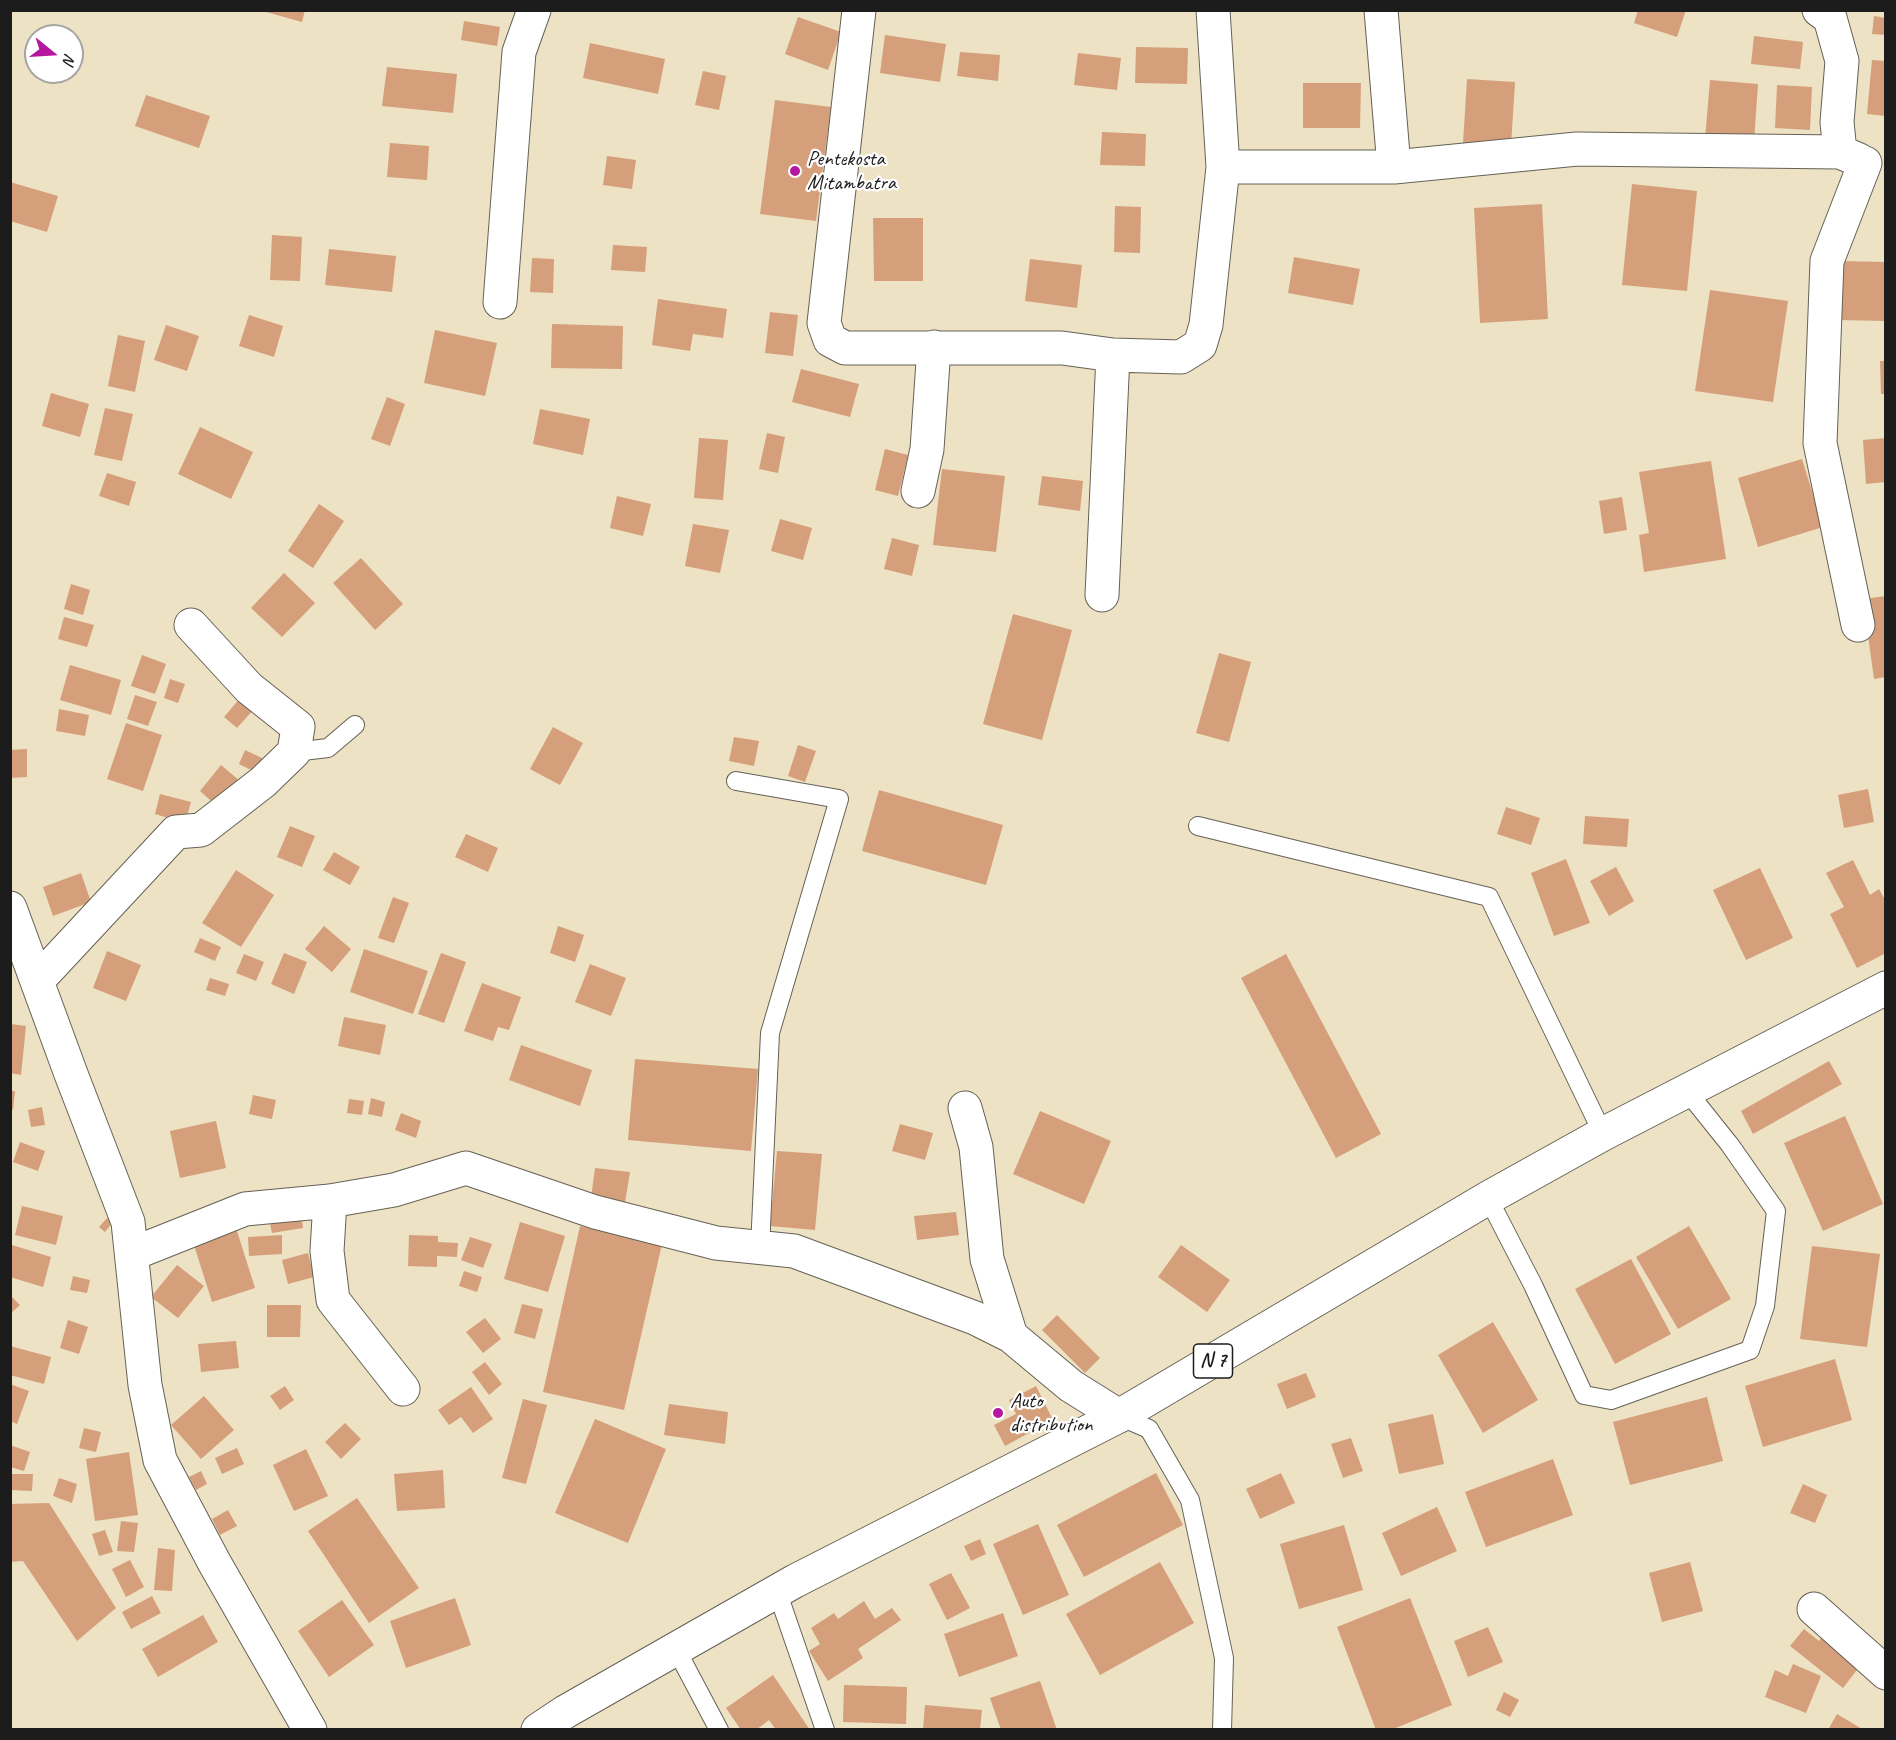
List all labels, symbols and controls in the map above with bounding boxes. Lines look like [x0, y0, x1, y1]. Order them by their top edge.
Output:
north arrow [24, 24, 84, 84]
text: N [58, 51, 80, 67]
place label: Pentekosta Mitambatra [807, 146, 896, 196]
marker: Pentekosta Mitambatra [788, 164, 802, 178]
road number: N 7 [1194, 1344, 1232, 1378]
place label: Auto distribution [1010, 1388, 1092, 1438]
marker: Auto distribution [991, 1406, 1005, 1420]

